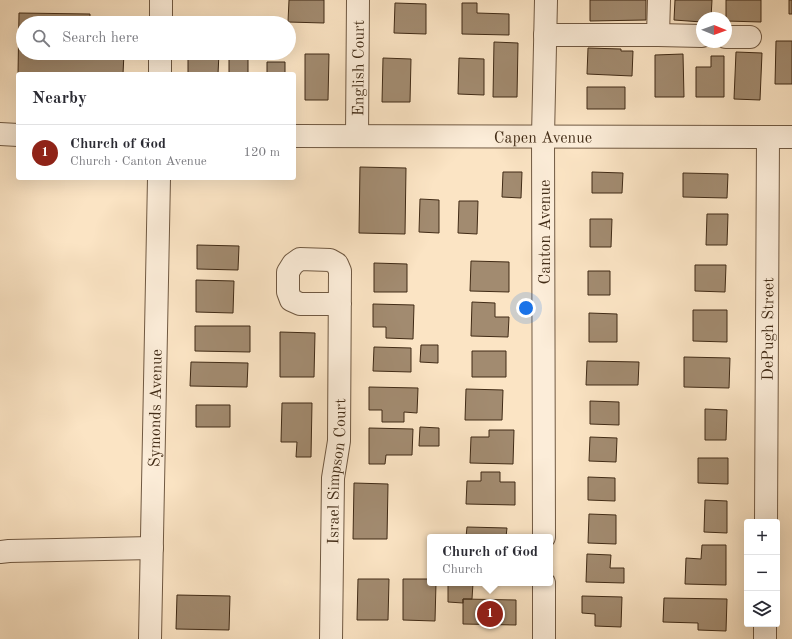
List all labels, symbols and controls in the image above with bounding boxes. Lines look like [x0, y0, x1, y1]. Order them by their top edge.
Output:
north arrow [696, 12, 732, 48]
search box [16, 16, 296, 60]
street label: English Court [351, 19, 368, 116]
icon: search [30, 27, 52, 49]
text: Search here [62, 31, 139, 46]
text: Nearby [32, 90, 87, 107]
street label: Capen Avenue [494, 130, 592, 147]
text: Church of God [70, 137, 166, 152]
text: 1 [41, 146, 49, 159]
text: 120 m [243, 146, 280, 159]
text: Church · Canton Avenue [70, 155, 207, 168]
street label: Canton Avenue [538, 180, 554, 284]
street label: DePugh Street [761, 277, 777, 381]
your location [516, 298, 536, 318]
street label: Symonds Avenue [147, 349, 166, 467]
street label: Israel Simpson Court [326, 398, 349, 544]
map controls [744, 519, 780, 627]
button: + [744, 519, 780, 555]
popup [427, 534, 553, 586]
text: Church of God [442, 545, 538, 560]
button: − [744, 555, 780, 591]
text: Church [442, 563, 483, 576]
button: layers [744, 591, 780, 627]
pin: 1 [477, 599, 503, 629]

